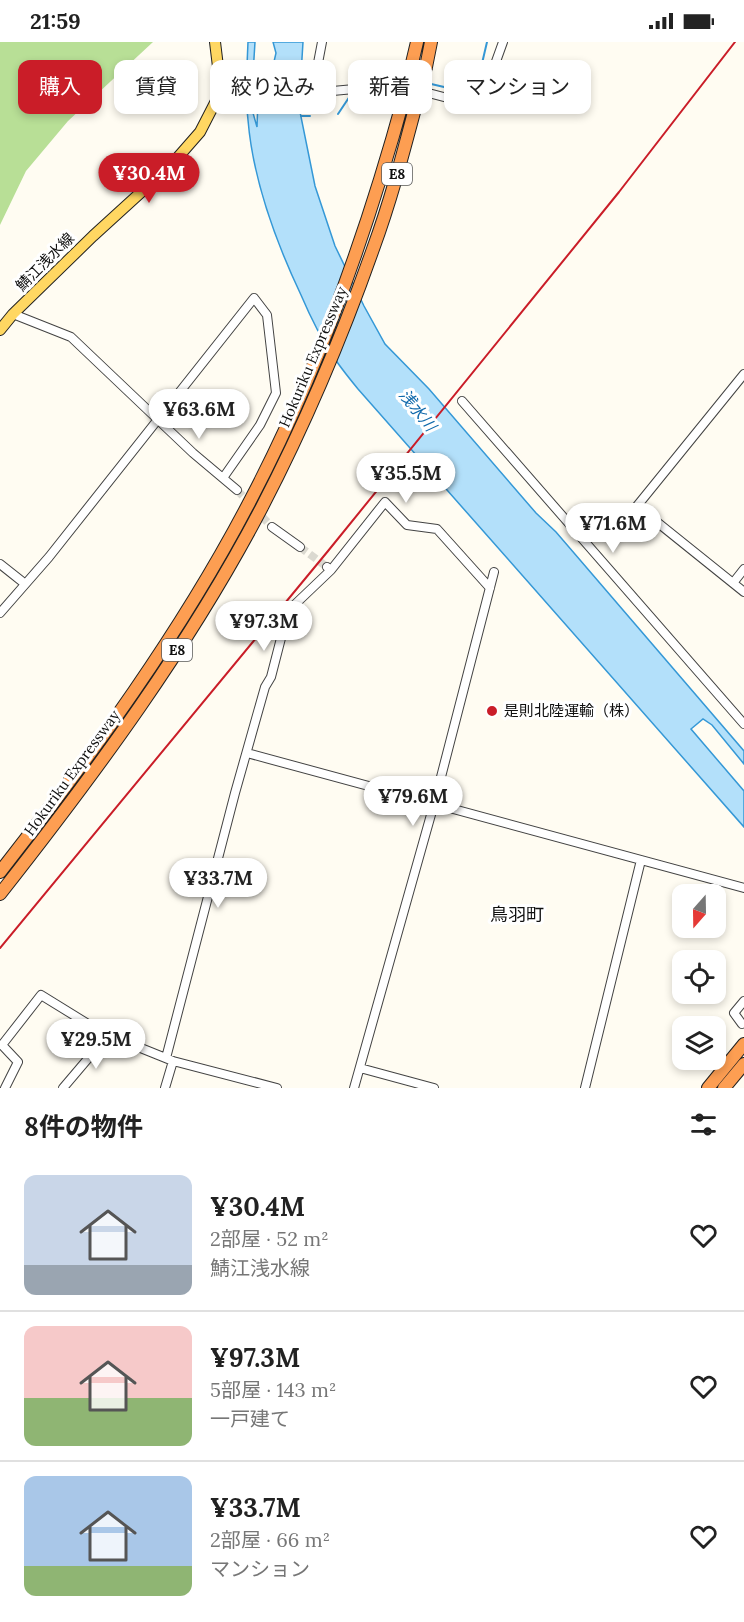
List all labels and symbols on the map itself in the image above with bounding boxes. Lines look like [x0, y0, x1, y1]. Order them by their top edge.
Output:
pin: ¥30.4M [100, 153, 198, 204]
road number: E8 [382, 163, 412, 185]
street label: 鯖江浅水線 [11, 228, 78, 295]
street label: Hokuriku Expressway [274, 284, 351, 430]
water label: 浅水川 [395, 385, 442, 436]
pin: ¥63.6M [150, 389, 248, 440]
pin: ¥35.5M [357, 453, 455, 504]
pin: ¥71.6M [564, 503, 662, 554]
pin: ¥97.3M [215, 601, 313, 652]
road number: E8 [162, 639, 192, 661]
place label: 是則北陸運輸（株） [504, 701, 639, 720]
marker: 是則北陸運輸（株） [485, 704, 499, 718]
street label: Hokuriku Expressway [20, 706, 124, 839]
pin: ¥79.6M [364, 776, 462, 827]
pin: ¥33.7M [169, 858, 267, 909]
north arrow [672, 884, 726, 938]
district label: 鳥羽町 [490, 903, 544, 926]
pin: ¥29.5M [47, 1019, 145, 1070]

